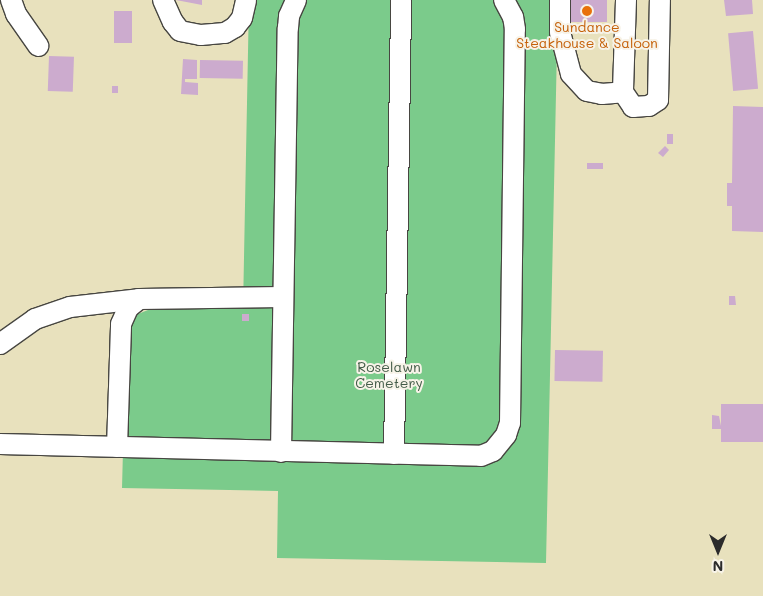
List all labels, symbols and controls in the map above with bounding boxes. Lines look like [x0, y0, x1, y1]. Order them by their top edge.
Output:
marker: Sundance Steakhouse & Saloon [581, 5, 593, 17]
place label: Sundance Steakhouse & Saloon [516, 19, 658, 52]
park label: Roselawn Cemetery [355, 359, 423, 392]
north arrow [693, 526, 743, 576]
text: N [713, 557, 723, 576]

